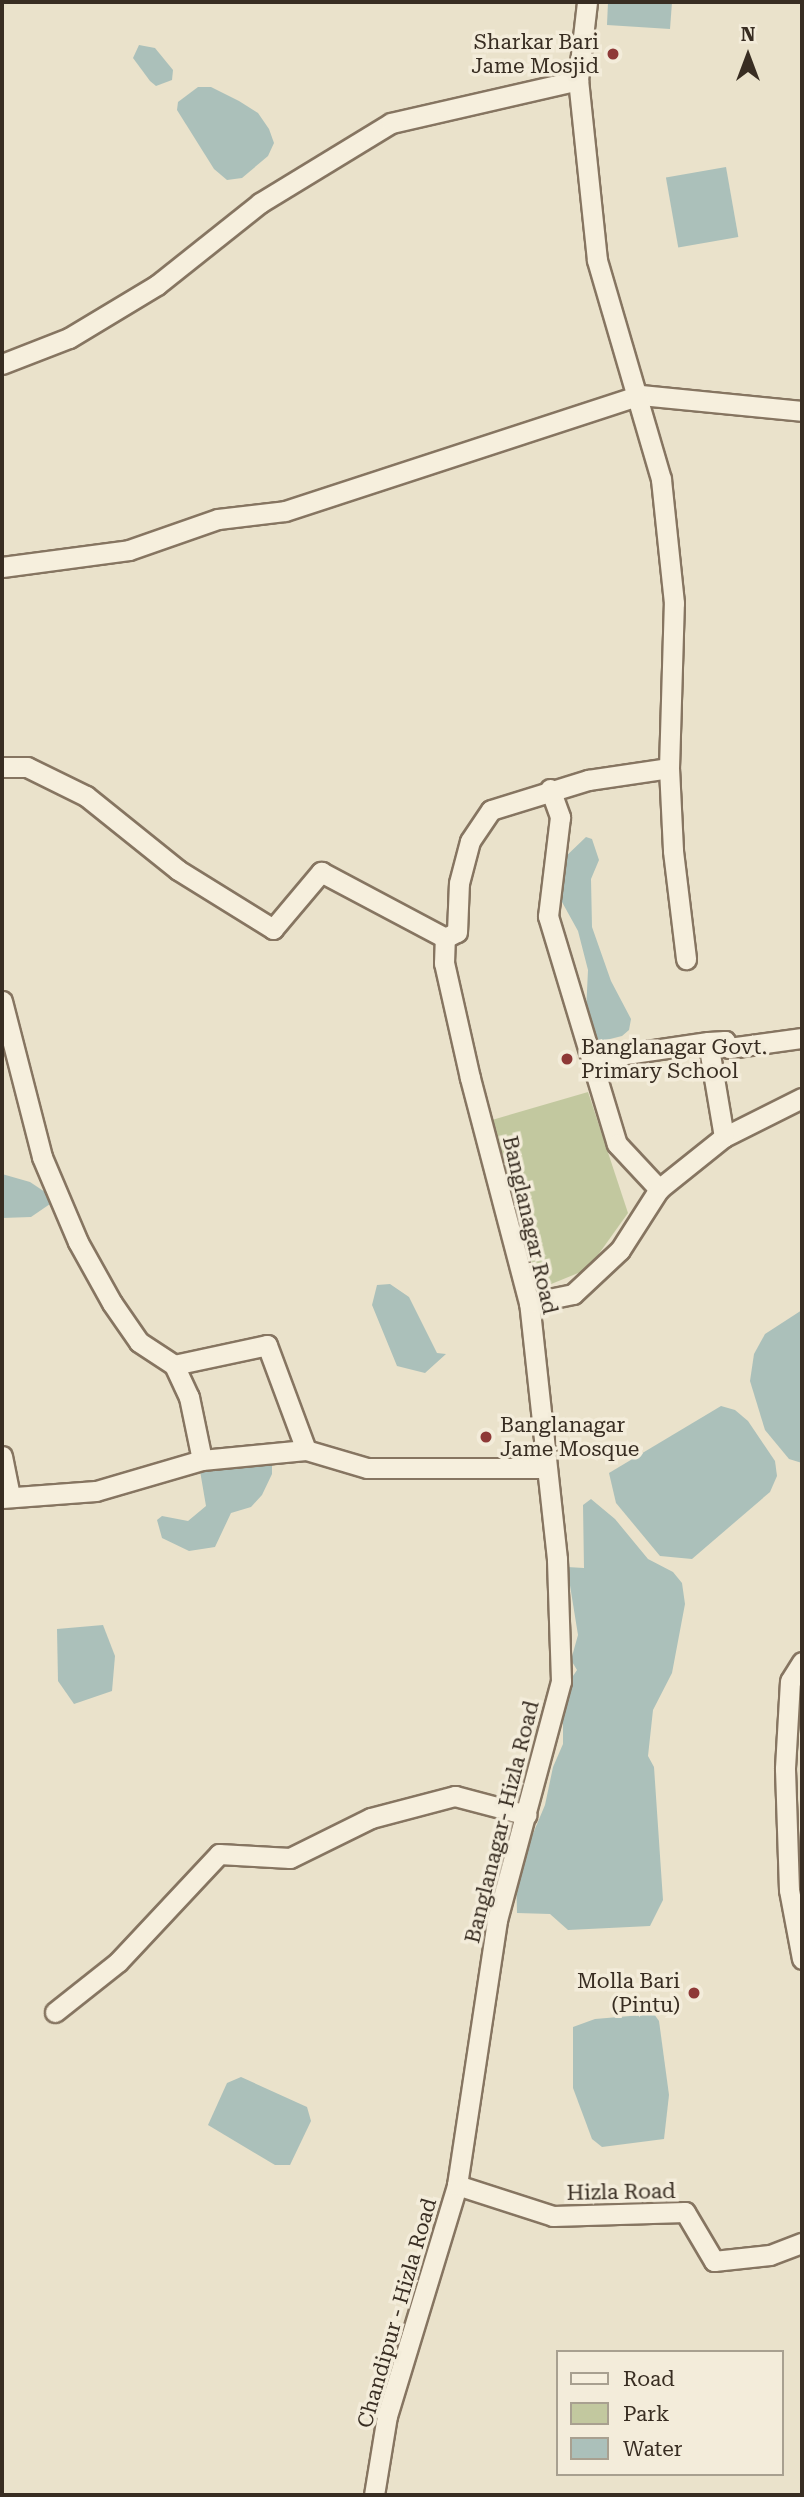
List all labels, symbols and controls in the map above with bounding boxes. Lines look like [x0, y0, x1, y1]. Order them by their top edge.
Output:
north arrow [713, 21, 783, 91]
text: N [741, 23, 755, 46]
place label: Sharkar Bari Jame Mosjid [471, 29, 599, 79]
marker: Sharkar Bari Jame Mosjid [605, 46, 621, 62]
place label: Banglanagar Govt. Primary School [581, 1034, 767, 1084]
marker: Banglanagar Govt. Primary School [559, 1051, 575, 1067]
street label: Banglanagar Road [497, 1133, 563, 1317]
place label: Banglanagar Jame Mosque [500, 1412, 639, 1462]
marker: Banglanagar Jame Mosque [478, 1429, 494, 1445]
street label: Banglanagar- Hizla Road [460, 1698, 544, 1946]
place label: Molla Bari (Pintu) [577, 1968, 680, 2018]
marker: Molla Bari (Pintu) [686, 1985, 702, 2001]
street label: Hizla Road [566, 2178, 676, 2206]
street label: Chandipur - Hizla Road [352, 2195, 442, 2431]
legend [556, 2350, 783, 2476]
text: Road [623, 2367, 675, 2391]
text: Park [623, 2402, 669, 2426]
text: Water [623, 2437, 682, 2461]

